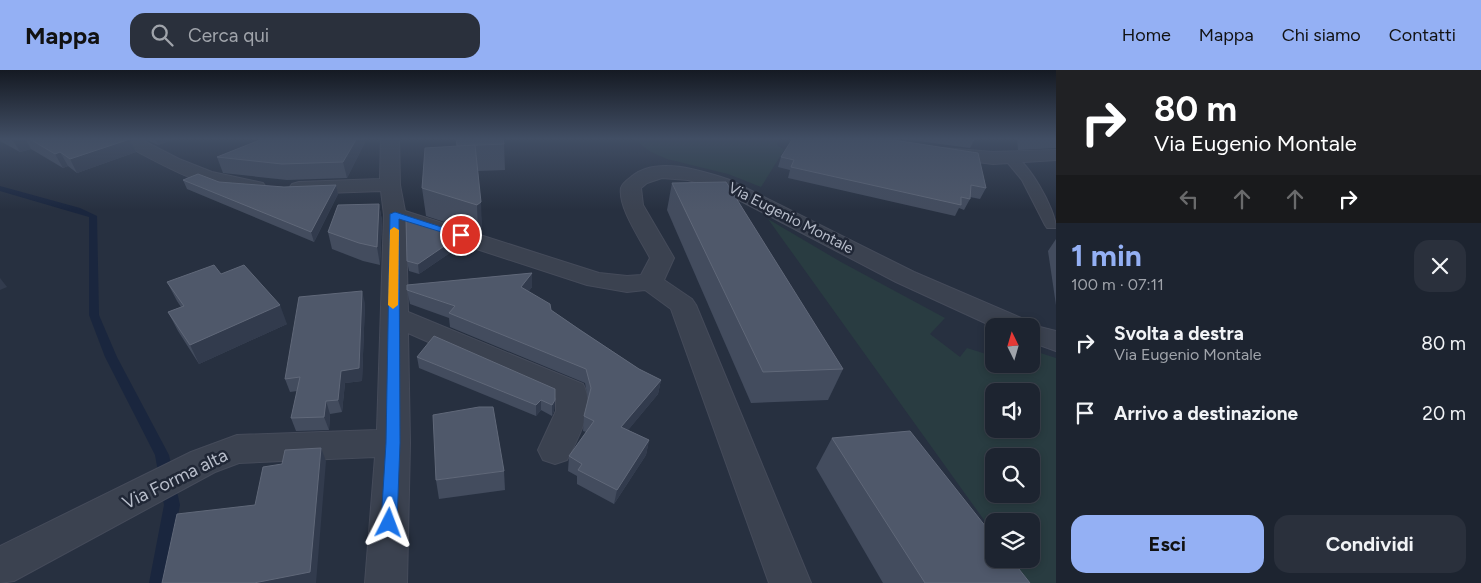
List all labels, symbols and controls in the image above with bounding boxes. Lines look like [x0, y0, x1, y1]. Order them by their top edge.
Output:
search box [130, 13, 480, 58]
text: Mappa [25, 21, 100, 50]
icon: search [148, 21, 176, 49]
text: Cerca qui [188, 24, 269, 47]
text: Home [1122, 24, 1171, 46]
text: Mappa [1199, 24, 1254, 46]
text: Chi siamo [1282, 24, 1361, 46]
text: Contatti [1389, 24, 1456, 46]
text: 80 m [1154, 88, 1237, 130]
icon: right [1071, 90, 1136, 155]
text: Via Eugenio Montale [1154, 130, 1357, 157]
street label: Via Eugenio Montale [725, 179, 857, 257]
icon: left [1175, 185, 1203, 213]
icon: ahead [1228, 185, 1256, 213]
icon: ahead [1281, 185, 1309, 213]
icon: right [1334, 185, 1362, 213]
pin [440, 214, 482, 256]
icon: arrive [447, 221, 475, 249]
text: 1 min [1071, 237, 1142, 274]
button: close [1414, 240, 1466, 292]
text: 100 m · 07:11 [1071, 275, 1164, 294]
north arrow [985, 318, 1040, 372]
map controls [985, 318, 1040, 568]
text: Svolta a destra [1114, 322, 1244, 345]
icon: right [1071, 329, 1099, 357]
text: 80 m [1421, 332, 1466, 355]
text: Via Eugenio Montale [1114, 345, 1261, 364]
button: sound [985, 383, 1040, 438]
icon: arrive [1071, 399, 1099, 427]
text: Arrivo a destinazione [1114, 402, 1298, 425]
text: 20 m [1422, 402, 1466, 425]
street label: Via Forma alta [119, 444, 231, 514]
button: search [985, 448, 1040, 503]
position arrow [362, 496, 414, 548]
button: layers [985, 513, 1040, 568]
button: Esci [1071, 515, 1264, 573]
button: Condividi [1274, 515, 1466, 573]

